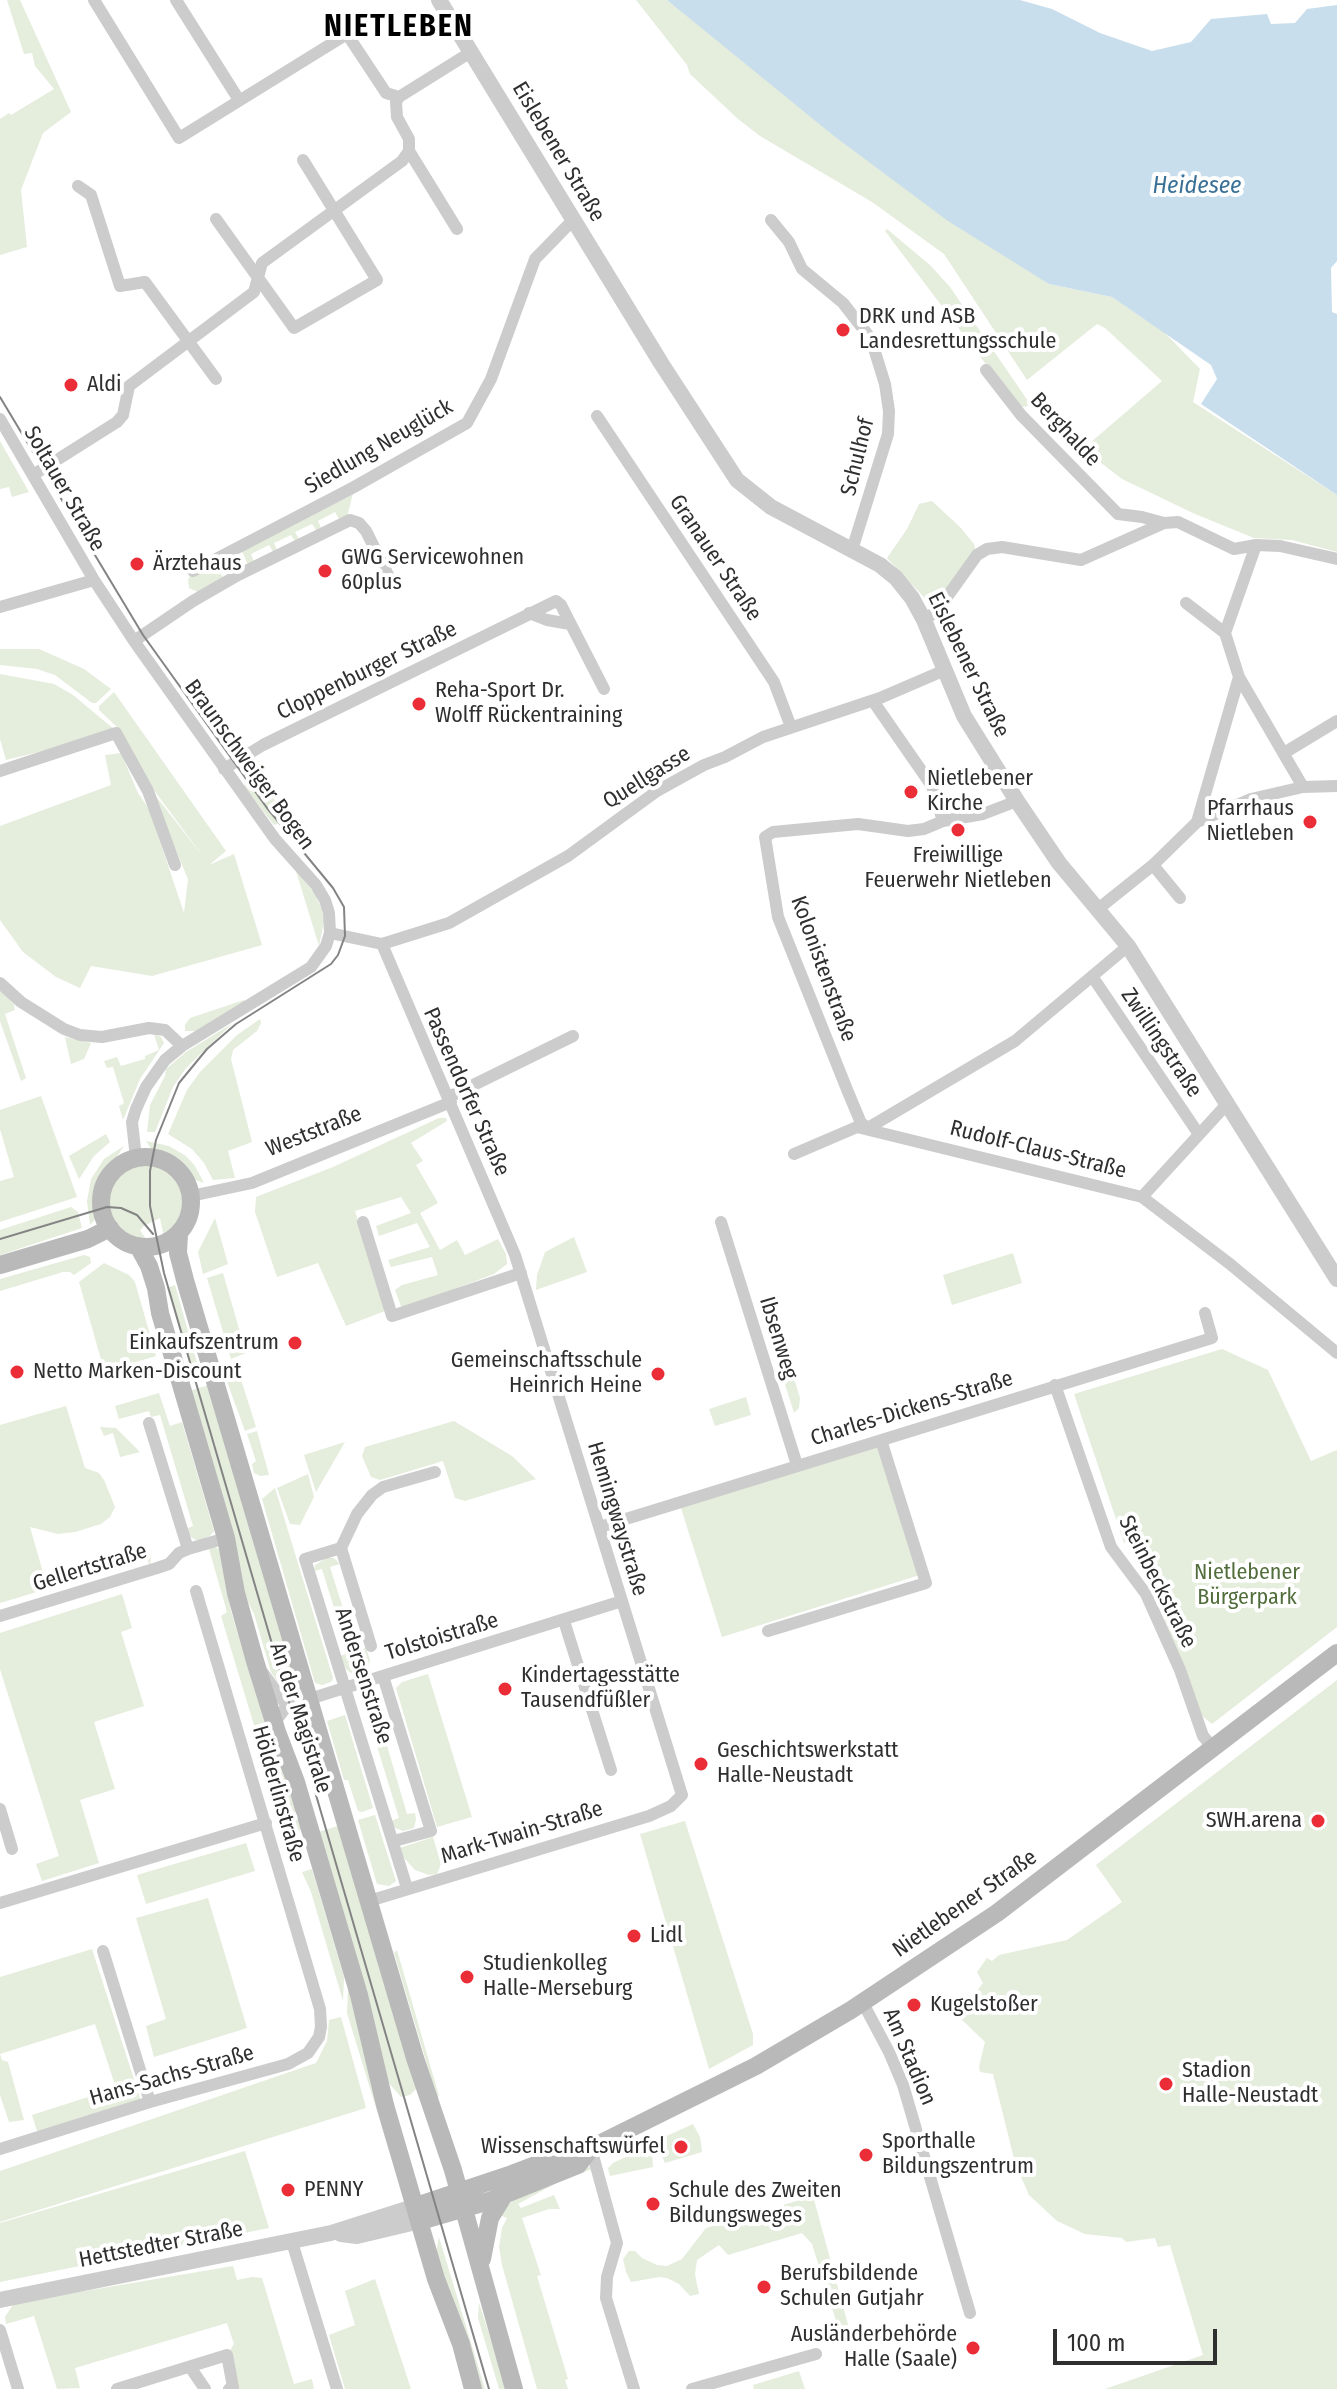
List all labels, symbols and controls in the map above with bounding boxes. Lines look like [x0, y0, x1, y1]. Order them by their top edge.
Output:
district label: NIETLEBEN [324, 10, 474, 46]
street label: Eislebener Straße [506, 77, 610, 227]
water label: Heidesee [1153, 172, 1241, 200]
place label: DRK und ASB Landesrettungsschule [859, 304, 1056, 356]
marker: DRK und ASB Landesrettungsschule [834, 321, 852, 339]
place label: Aldi [87, 372, 122, 398]
marker: Aldi [62, 376, 80, 394]
street label: Berghalde [1024, 388, 1106, 472]
street label: Siedlung Neuglück [300, 394, 458, 500]
street label: Schulhof [836, 415, 880, 499]
street label: Soltauer Straße [18, 422, 110, 556]
street label: Granauer Straße [663, 490, 767, 626]
place label: GWG Servicewohnen 60plus [341, 545, 524, 596]
place label: Ärztehaus [153, 551, 242, 577]
marker: Ärztehaus [128, 555, 146, 573]
marker: GWG Servicewohnen 60plus [316, 562, 334, 580]
street label: Eislebener Straße [921, 588, 1015, 742]
street label: Cloppenburger Straße [273, 616, 461, 726]
street label: Braunschweiger Bogen [178, 675, 320, 855]
place label: Reha-Sport Dr. Wolff Rückentraining [435, 678, 622, 730]
marker: Reha-Sport Dr. Wolff Rückentraining [410, 695, 428, 713]
street label: Quellgasse [599, 741, 695, 815]
place label: Nietlebener Kirche [927, 766, 1033, 818]
marker: Nietlebener Kirche [902, 783, 920, 801]
place label: Pfarrhaus Nietleben [1207, 796, 1294, 848]
marker: Pfarrhaus Nietleben [1301, 813, 1319, 831]
marker: Freiwillige Feuerwehr Nietleben [949, 821, 967, 839]
place label: Freiwillige Feuerwehr Nietleben [865, 843, 1051, 894]
street label: Kolonistenstraße [784, 893, 862, 1045]
street label: Zwillingstraße [1115, 983, 1207, 1103]
street label: Passendorfer Straße [417, 1004, 515, 1180]
street label: Weststraße [262, 1101, 366, 1163]
street label: Rudolf-Claus-Straße [947, 1115, 1129, 1185]
street label: Ibsenweg [753, 1294, 803, 1382]
place label: Einkaufszentrum [129, 1330, 279, 1356]
marker: Einkaufszentrum [286, 1334, 304, 1352]
place label: Gemeinschaftsschule Heinrich Heine [451, 1348, 642, 1400]
place label: Netto Marken-Discount [33, 1359, 241, 1385]
marker: Netto Marken-Discount [8, 1363, 26, 1381]
marker: Gemeinschaftsschule Heinrich Heine [649, 1365, 667, 1383]
street label: Charles-Dickens-Straße [808, 1366, 1016, 1452]
street label: Hemingwaystraße [581, 1439, 653, 1599]
street label: Steinbeckstraße [1112, 1511, 1202, 1653]
street label: Gellertstraße [30, 1538, 150, 1598]
park label: Nietlebener Bürgerpark [1194, 1560, 1300, 1612]
street label: Andersenstraße [328, 1604, 398, 1748]
street label: Tolstoistraße [382, 1607, 502, 1667]
street label: An der Magistrale [263, 1639, 337, 1797]
place label: Kindertagesstätte Tausendfüßler [521, 1663, 680, 1714]
marker: Kindertagesstätte Tausendfüßler [496, 1680, 514, 1698]
street label: Hölderlinstraße [246, 1723, 310, 1865]
place label: Geschichtswerkstatt Halle-Neustadt [717, 1738, 899, 1790]
marker: Geschichtswerkstatt Halle-Neustadt [692, 1755, 710, 1773]
street label: Mark-Twain-Straße [438, 1796, 606, 1870]
place label: SWH.arena [1206, 1808, 1302, 1834]
marker: SWH.arena [1309, 1812, 1327, 1830]
street label: Nietlebener Straße [888, 1845, 1042, 1963]
place label: Lidl [650, 1923, 683, 1949]
marker: Lidl [625, 1927, 643, 1945]
place label: Studienkolleg Halle-Merseburg [483, 1951, 632, 2002]
marker: Studienkolleg Halle-Merseburg [458, 1968, 476, 1986]
place label: Kugelstoßer [930, 1992, 1038, 2018]
marker: Kugelstoßer [905, 1996, 923, 2014]
street label: Am Stadion [877, 2004, 941, 2110]
street label: Hans-Sachs-Straße [87, 2040, 257, 2112]
place label: Stadion Halle-Neustadt [1182, 2058, 1318, 2110]
marker: Stadion Halle-Neustadt [1157, 2075, 1175, 2093]
place label: Sporthalle Bildungszentrum [882, 2129, 1034, 2180]
place label: Wissenschaftswürfel [481, 2134, 665, 2160]
marker: Wissenschaftswürfel [672, 2138, 690, 2156]
marker: Sporthalle Bildungszentrum [857, 2146, 875, 2164]
place label: PENNY [304, 2177, 363, 2203]
place label: Schule des Zweiten Bildungsweges [669, 2178, 842, 2230]
marker: PENNY [279, 2181, 297, 2199]
marker: Schule des Zweiten Bildungsweges [644, 2195, 662, 2213]
street label: Hettstedter Straße [77, 2216, 245, 2274]
place label: Berufsbildende Schulen Gutjahr [780, 2261, 924, 2312]
marker: Berufsbildende Schulen Gutjahr [755, 2278, 773, 2296]
scale bar [1057, 2313, 1221, 2363]
place label: Ausländerbehörde Halle (Saale) [791, 2322, 957, 2374]
text: 100 m [1067, 2329, 1125, 2357]
marker: Ausländerbehörde Halle (Saale) [964, 2339, 982, 2357]

